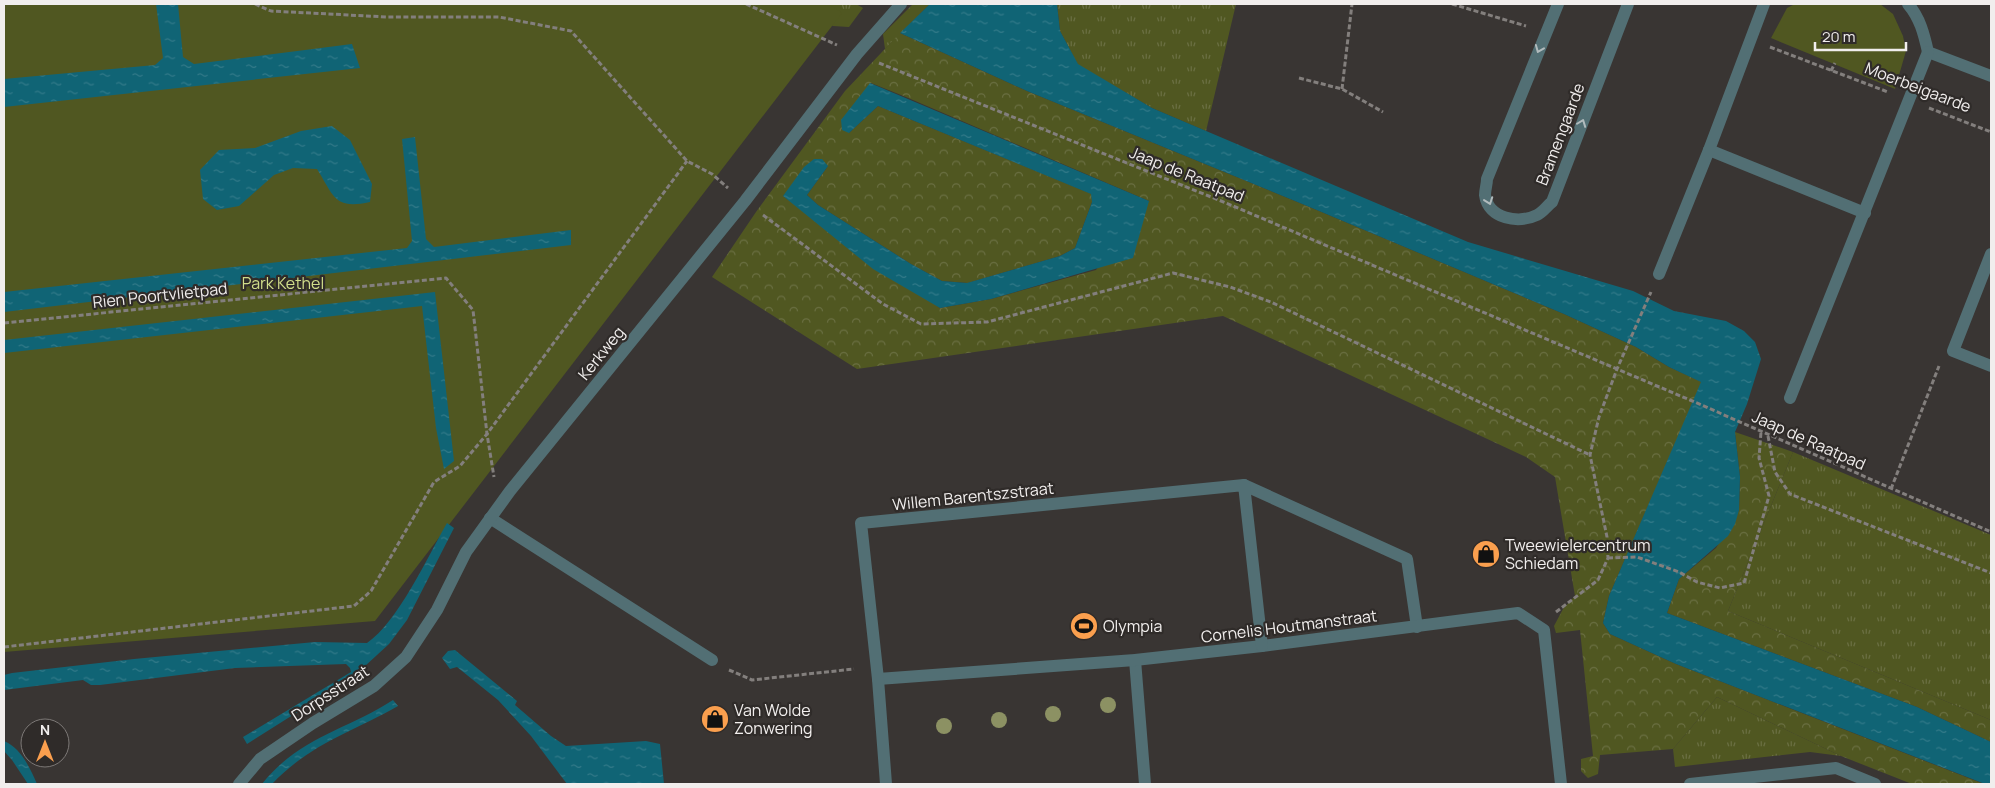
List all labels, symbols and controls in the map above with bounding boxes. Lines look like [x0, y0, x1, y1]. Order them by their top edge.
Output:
scale bar [1815, 20, 1906, 52]
text: 20 m [1822, 26, 1855, 47]
one-way arrow [1535, 44, 1546, 53]
street label: Moerbeigaarde [1862, 57, 1974, 117]
street label: Bramengaarde [1530, 80, 1590, 188]
one-way arrow [1576, 119, 1586, 128]
street label: Jaap de Raatpad [1126, 141, 1248, 207]
one-way arrow [1483, 196, 1493, 205]
park label: Park Kethel [242, 272, 324, 294]
street label: Rien Poortvlietpad [91, 277, 229, 313]
street label: Kerkweg [573, 322, 629, 384]
street label: Jaap de Raatpad [1749, 405, 1869, 475]
street label: Willem Barentszstraat [891, 477, 1055, 515]
place label: Tweewielercentrum Schiedam [1505, 534, 1650, 574]
shop icon: Tweewielercentrum Schiedam [1471, 539, 1501, 569]
street label: Cornelis Houtmanstraat [1200, 604, 1378, 648]
sports icon: Olympia [1069, 611, 1099, 641]
place label: Olympia [1103, 615, 1162, 637]
street label: Dorpsstraat [287, 660, 373, 726]
place label: Van Wolde Zonwering [734, 699, 813, 739]
shop icon: Van Wolde Zonwering [700, 704, 730, 734]
north arrow [20, 718, 70, 768]
text: N [40, 720, 50, 739]

